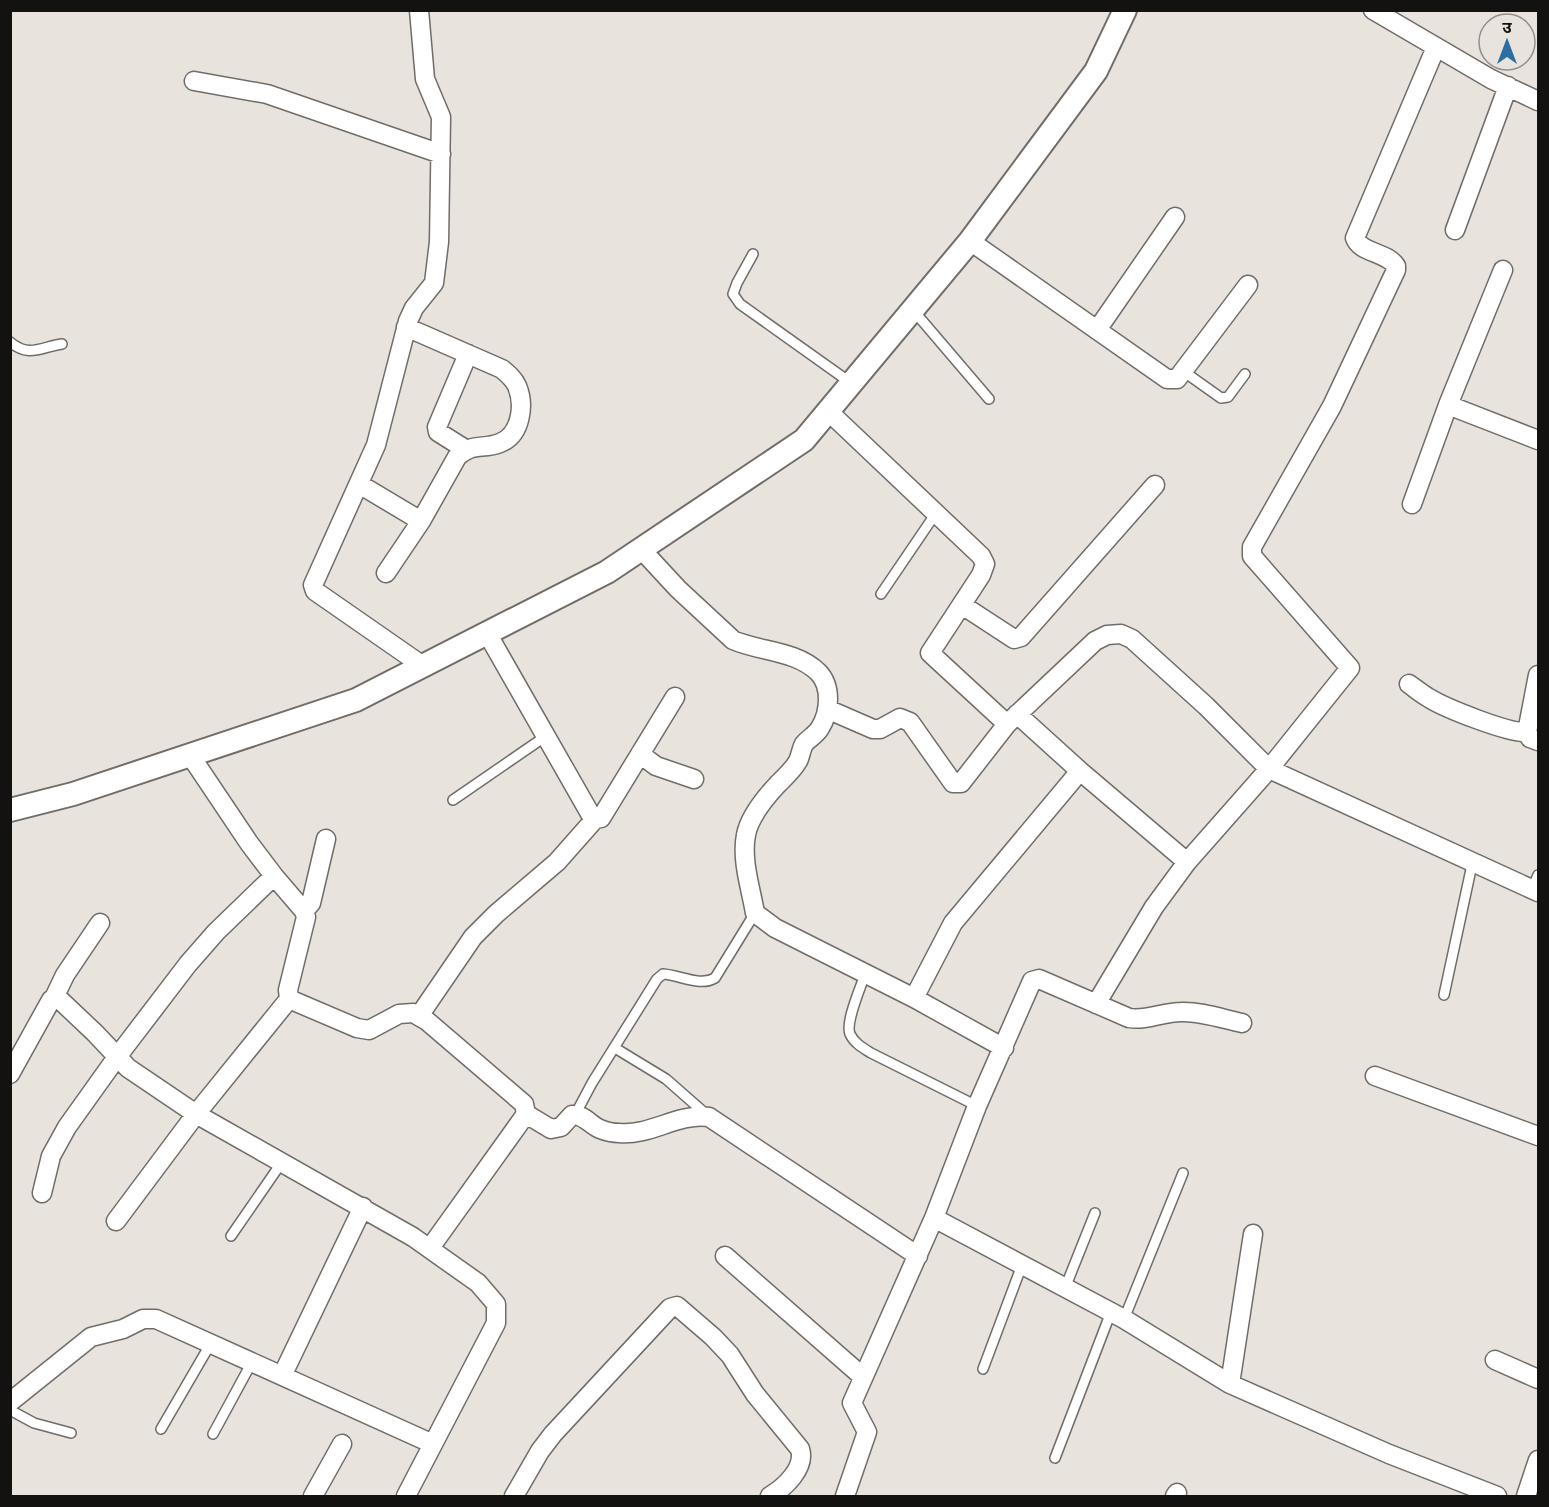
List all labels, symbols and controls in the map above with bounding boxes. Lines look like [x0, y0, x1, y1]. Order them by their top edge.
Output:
north arrow [1477, 12, 1537, 72]
text: उ [1502, 18, 1512, 37]

